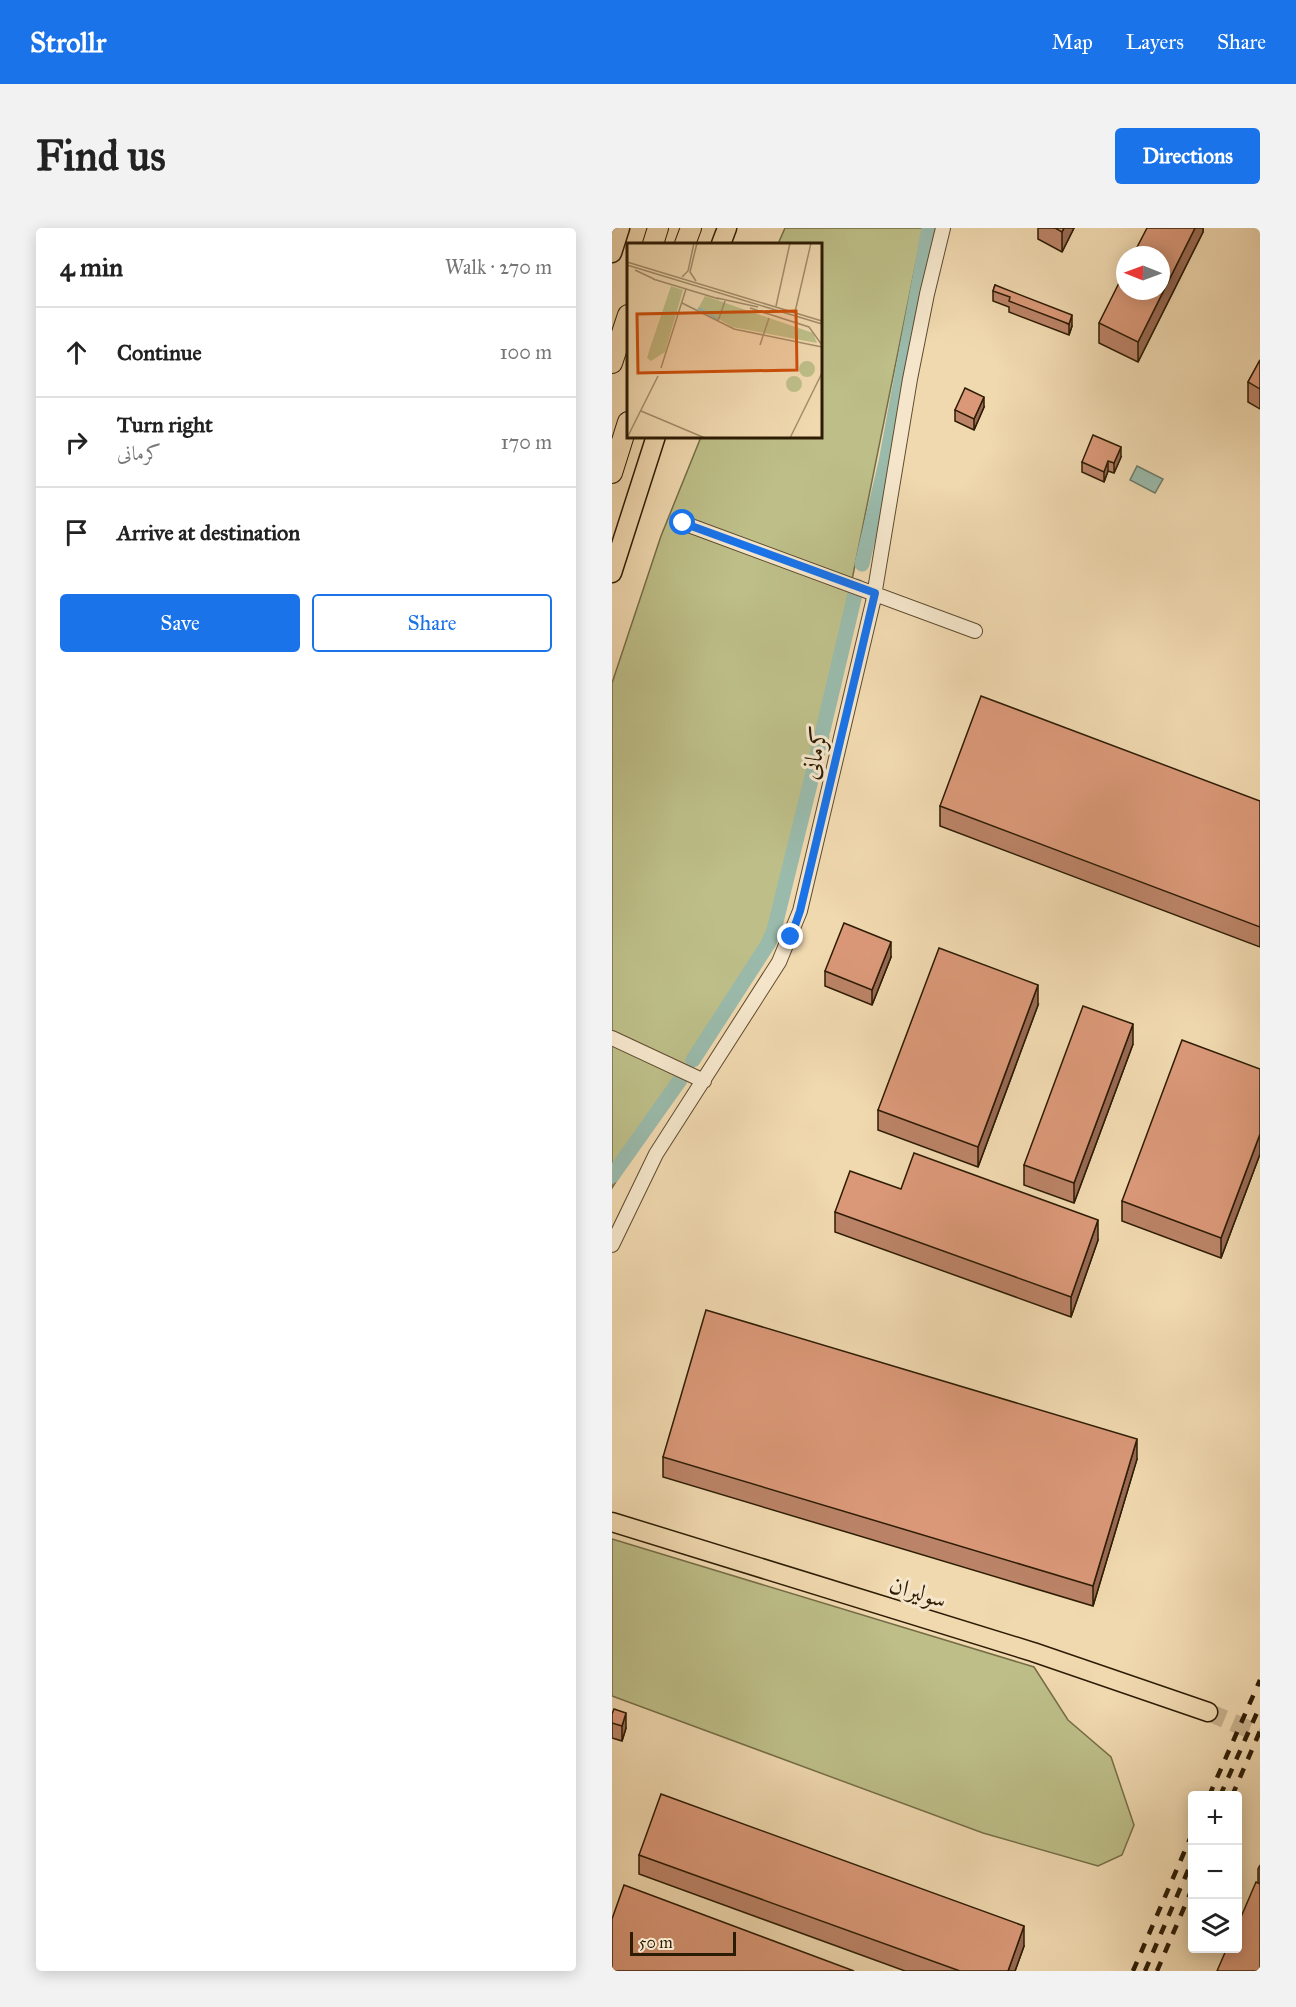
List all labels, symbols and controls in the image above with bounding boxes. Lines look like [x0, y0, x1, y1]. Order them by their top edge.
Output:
text: Strollr [30, 25, 106, 60]
text: Map [1052, 29, 1093, 55]
text: Layers [1126, 29, 1184, 55]
text: Share [1217, 29, 1266, 55]
button: Directions [1115, 128, 1260, 184]
text: Find us [36, 130, 166, 182]
inset map [627, 243, 822, 438]
north arrow [1116, 246, 1170, 300]
text: 4 min [60, 251, 123, 283]
text: Walk · 270 m [445, 255, 552, 279]
icon: ahead [60, 336, 93, 369]
text: Continue [117, 339, 202, 366]
text: 100 m [500, 340, 552, 364]
text: Turn right [117, 411, 213, 438]
icon: right [60, 426, 93, 459]
text: 170 m [501, 430, 552, 454]
text: کرمانی [117, 441, 161, 465]
route start [669, 509, 695, 535]
icon: arrive [60, 516, 93, 549]
text: Arrive at destination [117, 519, 300, 546]
button: Save [60, 594, 300, 652]
button: Share [312, 594, 552, 652]
street label: کرمانی [794, 724, 836, 782]
route end [777, 923, 803, 949]
street label: سولیران [886, 1569, 950, 1615]
map controls [1188, 1791, 1242, 1953]
button: + [1188, 1791, 1242, 1845]
button: − [1188, 1845, 1242, 1899]
button: layers [1188, 1899, 1242, 1953]
scale bar [630, 1929, 736, 1956]
text: 50 m [639, 1933, 673, 1952]

